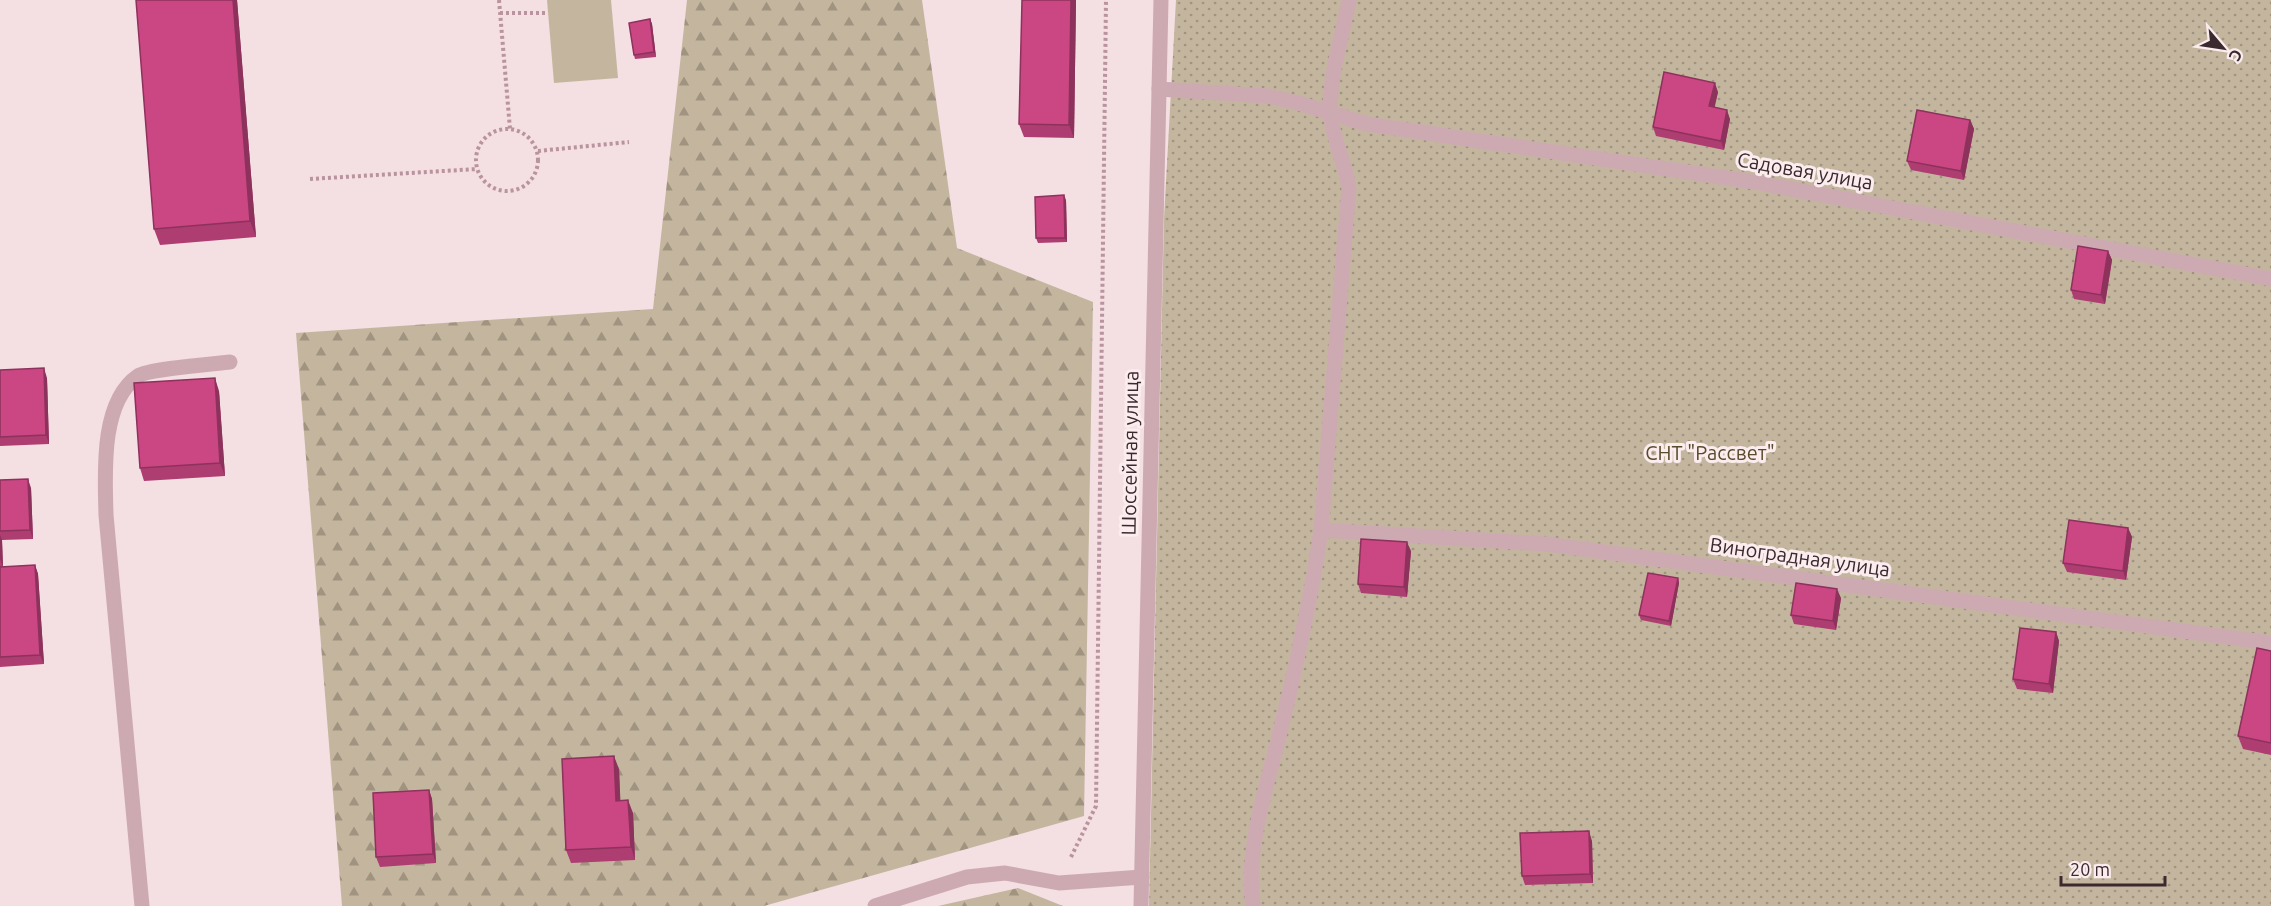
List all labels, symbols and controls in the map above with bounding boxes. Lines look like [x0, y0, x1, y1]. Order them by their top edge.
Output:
north arrow [2193, 18, 2253, 78]
text: С [2226, 46, 2246, 64]
street label: Садовая улица [1735, 147, 1875, 194]
street label: Шоссейная улица [1117, 370, 1142, 536]
park label: СНТ "Рассвет" [1645, 441, 1775, 464]
street label: Виноградная улица [1708, 532, 1892, 581]
scale bar [2061, 849, 2164, 887]
text: 20 m [2070, 859, 2110, 879]

